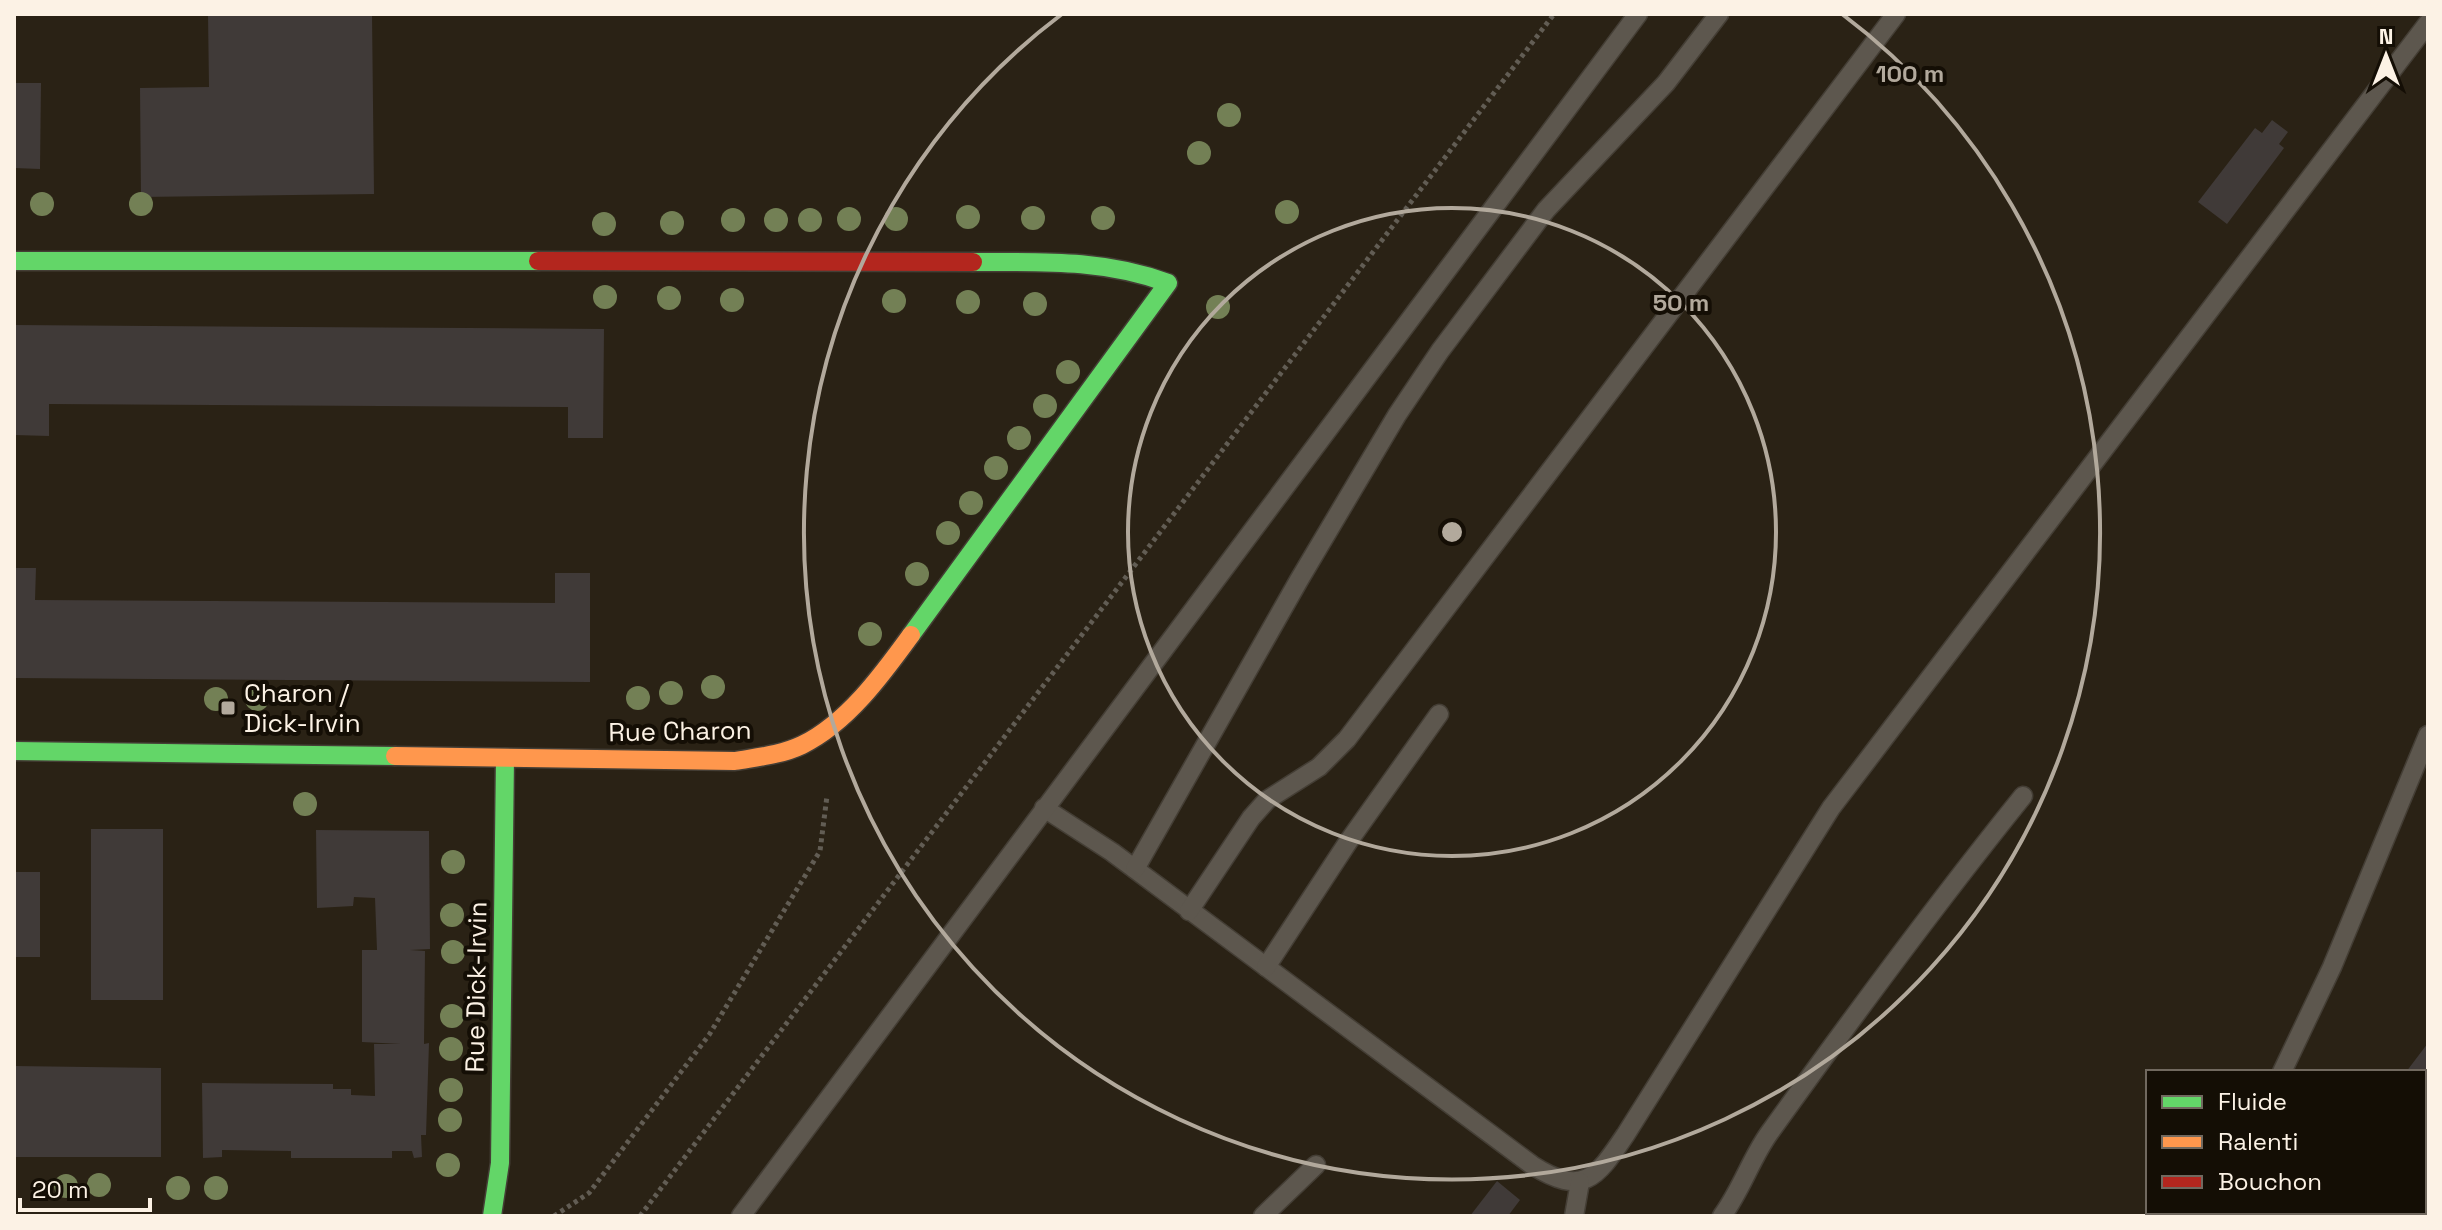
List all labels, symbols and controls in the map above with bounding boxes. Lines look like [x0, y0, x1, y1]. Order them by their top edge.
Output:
north arrow [2346, 16, 2426, 96]
text: N [2379, 22, 2393, 50]
text: 100 m [1876, 58, 1944, 89]
text: 50 m [1653, 287, 1709, 318]
centre of rings [1438, 518, 1466, 546]
place label: Charon / Dick-Irvin [244, 676, 361, 740]
marker: Charon / Dick-Irvin [219, 699, 237, 717]
street label: Rue Charon [608, 713, 752, 749]
street label: Rue Dick-Irvin [458, 901, 494, 1073]
legend [2146, 1070, 2426, 1214]
text: Fluide [2218, 1086, 2287, 1117]
text: Ralenti [2218, 1126, 2298, 1157]
scale bar [20, 1162, 150, 1212]
text: Bouchon [2218, 1166, 2322, 1197]
text: 20 m [32, 1174, 89, 1205]

